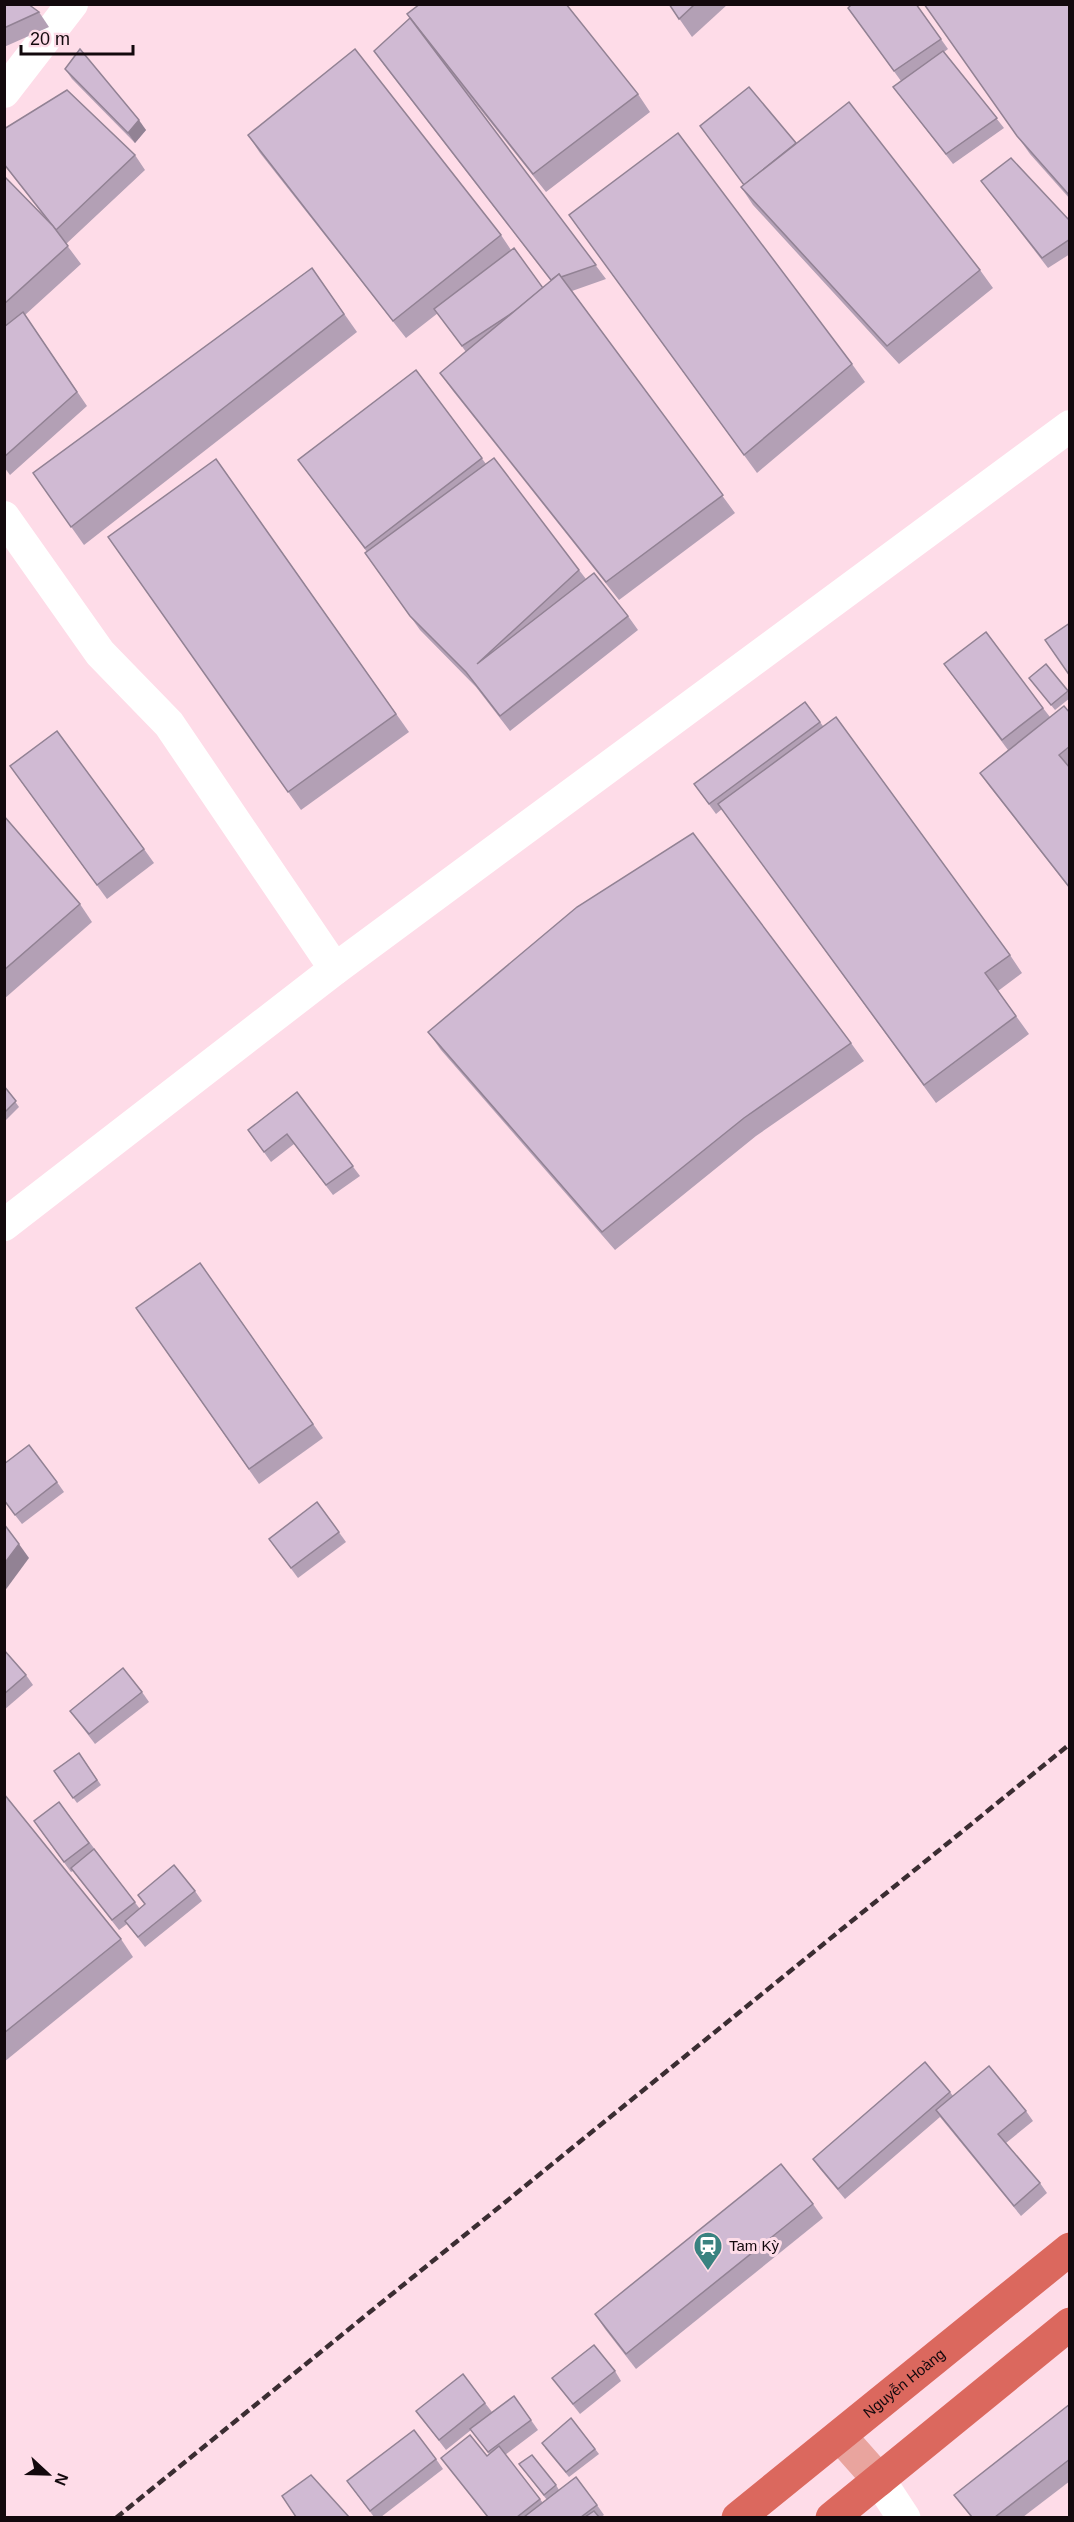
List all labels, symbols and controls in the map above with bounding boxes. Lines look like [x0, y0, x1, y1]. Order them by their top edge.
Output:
scale bar [21, 18, 134, 56]
text: 20 m [30, 29, 70, 49]
station icon: Tam Kỳ [692, 2230, 724, 2272]
place label: Tam Kỳ [729, 2237, 780, 2254]
street label: Nguyễn Hoàng [860, 2345, 948, 2421]
north arrow [18, 2444, 78, 2504]
text: N [51, 2471, 71, 2488]

